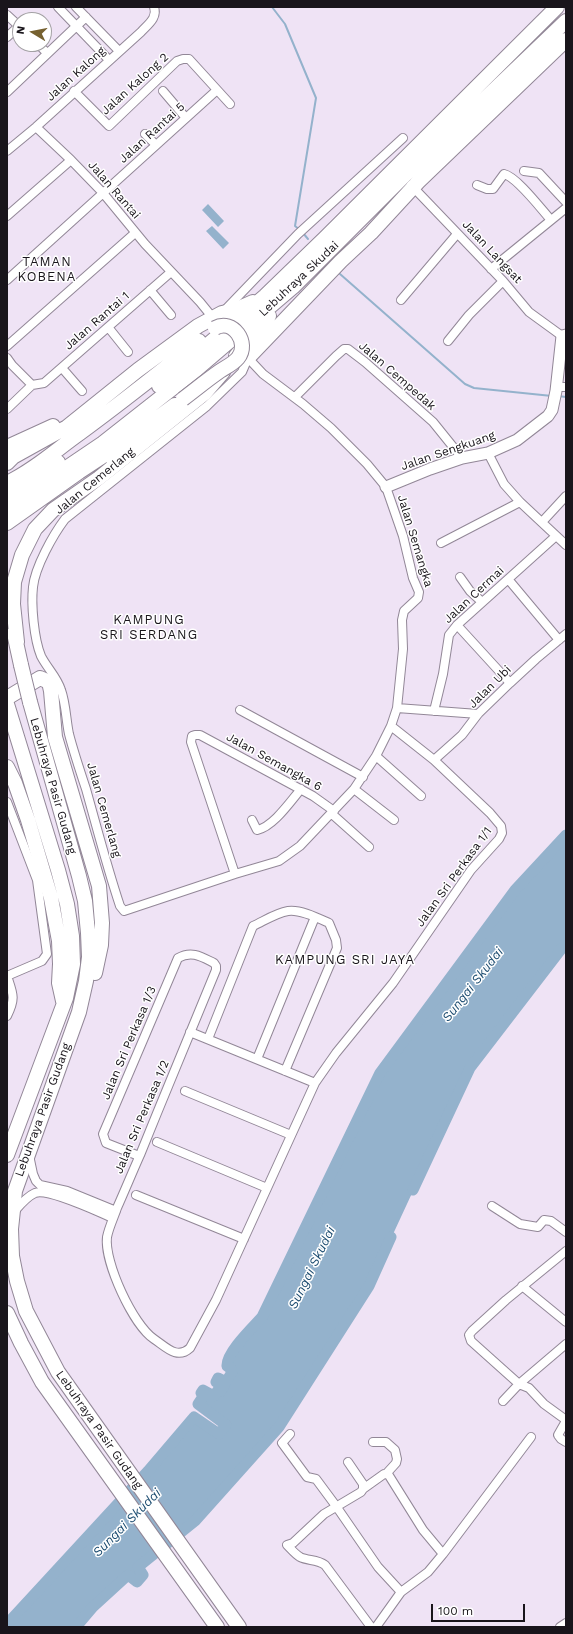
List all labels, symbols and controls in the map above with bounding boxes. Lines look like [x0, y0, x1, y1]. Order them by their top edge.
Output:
north arrow [12, 12, 52, 52]
text: N [14, 25, 28, 35]
street label: Jalan Kalong [43, 44, 109, 104]
street label: Jalan Kalong 2 [98, 50, 172, 118]
street label: Jalan Rantai 5 [116, 100, 188, 166]
street label: Jalan Rantai [85, 158, 143, 222]
street label: Jalan Langsat [459, 217, 525, 287]
street label: Lebuhraya Skudai [256, 238, 342, 320]
district label: TAMAN KOBENA [18, 254, 76, 285]
street label: Jalan Rantai 1 [62, 289, 132, 353]
street label: Jalan Cempedak [355, 339, 439, 413]
street label: Jalan Sengkuang [399, 428, 497, 474]
street label: Jalan Cemerlang [52, 445, 138, 517]
street label: Jalan Semangka [394, 493, 436, 589]
street label: Jalan Cermai [441, 564, 507, 626]
district label: KAMPUNG SRI SERDANG [100, 612, 198, 643]
street label: Jalan Ubi [466, 663, 514, 711]
street label: Lebuhraya Pasir Gudang [27, 716, 79, 856]
street label: Jalan Semangka 6 [224, 730, 324, 794]
street label: Jalan Cemerlang [84, 761, 124, 859]
street label: Jalan Sri Perkasa 1/1 [413, 824, 495, 930]
water label: Sungai Skudai [439, 945, 507, 1025]
district label: KAMPUNG SRI JAYA [275, 952, 415, 968]
street label: Jalan Sri Perkasa 1/3 [99, 984, 159, 1102]
street label: Lebuhraya Pasir Gudang [12, 1041, 74, 1179]
street label: Jalan Sri Perkasa 1/2 [112, 1058, 172, 1176]
water label: Sungai Skudai [285, 1224, 339, 1312]
street label: Lebuhraya Pasir Gudang [53, 1368, 145, 1492]
water label: Sungai Skudai [90, 1486, 164, 1560]
scale bar [433, 1596, 527, 1622]
text: 100 m [438, 1604, 473, 1618]

